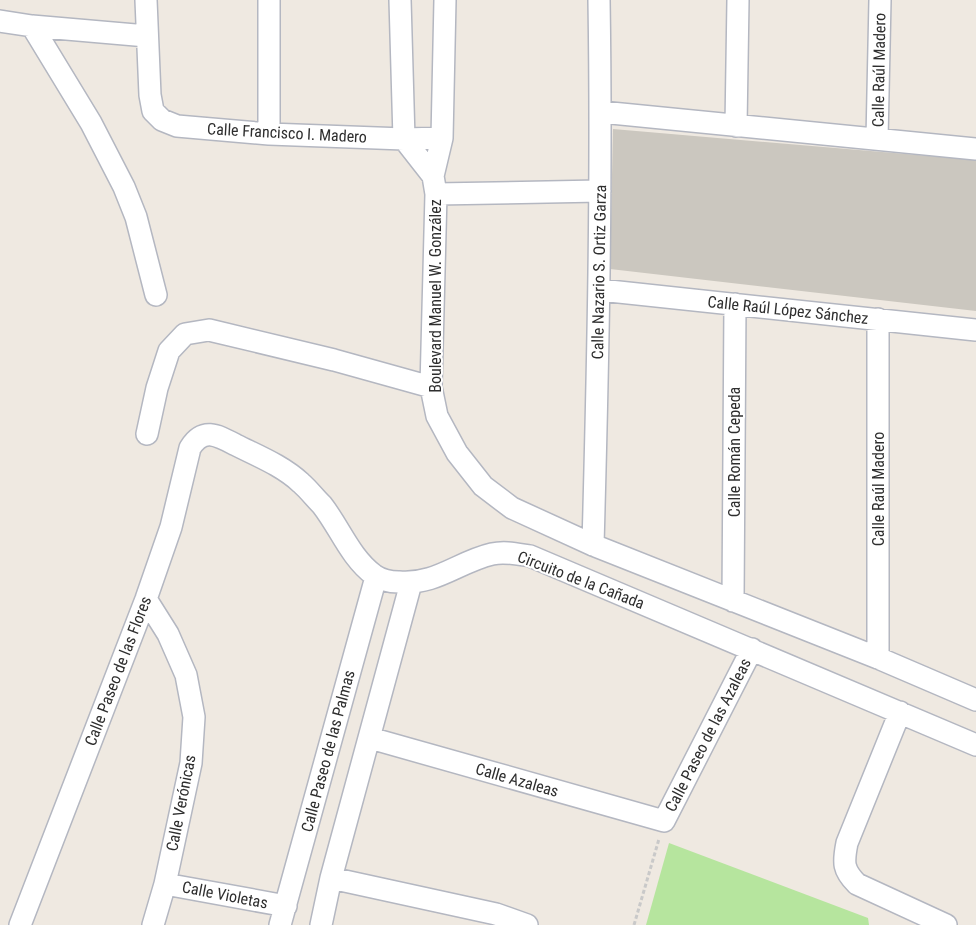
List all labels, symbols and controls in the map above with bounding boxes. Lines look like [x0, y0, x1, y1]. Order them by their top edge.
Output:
street label: Calle Raúl Madero [869, 13, 889, 127]
street label: Calle Francisco I. Madero [207, 119, 367, 147]
street label: Calle Nazario S. Ortiz Garza [588, 185, 610, 359]
street label: Boulevard Manuel W. González [426, 199, 445, 393]
street label: Calle Raúl López Sánchez [707, 292, 869, 328]
street label: Calle Román Cepeda [725, 387, 744, 517]
street label: Calle Raúl Madero [869, 432, 888, 546]
street label: Circuito de la Cañada [515, 547, 647, 613]
street label: Calle Paseo de las Flores [81, 594, 155, 748]
street label: Calle Paseo de las Azaleas [661, 655, 755, 815]
street label: Calle Paseo de las Palmas [297, 668, 359, 834]
street label: Calle Verónicas [162, 753, 200, 853]
street label: Calle Azaleas [473, 759, 561, 801]
street label: Calle Violetas [181, 877, 269, 913]

